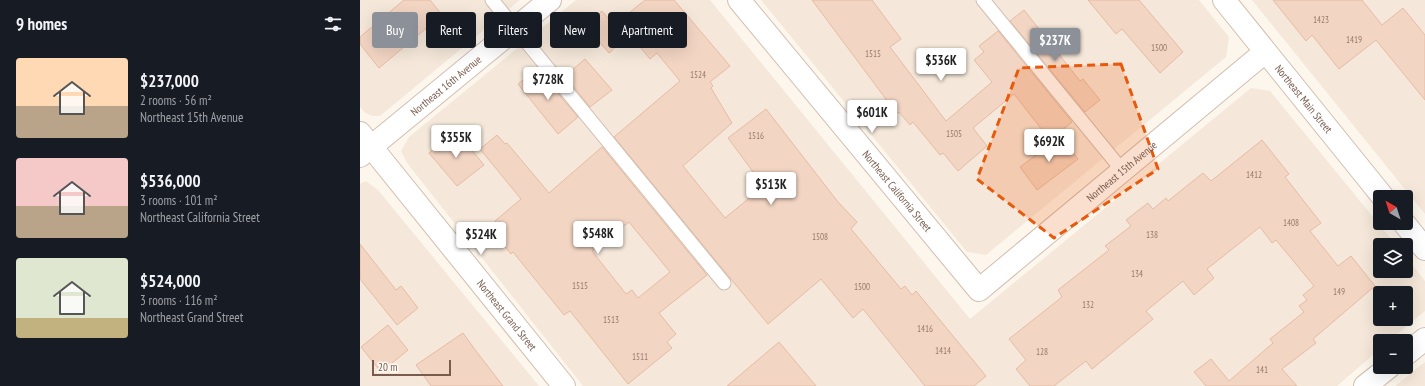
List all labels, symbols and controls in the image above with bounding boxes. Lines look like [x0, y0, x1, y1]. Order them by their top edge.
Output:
chip: Buy [372, 12, 418, 48]
chip: Rent [426, 12, 476, 48]
chip: Filters [484, 12, 542, 48]
chip: New [550, 12, 600, 48]
chip: Apartment [608, 12, 687, 48]
text: 9 homes [16, 13, 67, 35]
icon: filters [322, 13, 344, 35]
house number: 1423 [1313, 14, 1329, 25]
pin: $237K [1027, 28, 1083, 62]
text: $237K [1039, 32, 1071, 49]
house number: 1419 [1346, 34, 1362, 45]
house number: 1500 [1151, 42, 1167, 53]
house number: 1515 [865, 48, 881, 59]
pin: $536K [913, 48, 969, 82]
street label: Northeast 16th Avenue [407, 52, 484, 119]
text: $536K [925, 52, 957, 69]
street label: Northeast Main Street [1272, 62, 1335, 136]
pin: $728K [520, 67, 576, 101]
house number: 1524 [690, 69, 706, 80]
text: $237,000 [140, 70, 199, 92]
text: $728K [532, 71, 564, 88]
icon: home [48, 74, 96, 122]
text: 2 rooms · 56 m² [140, 92, 212, 109]
pin: $601K [844, 100, 900, 134]
text: $601K [856, 104, 888, 121]
text: Northeast 15th Avenue [140, 109, 243, 126]
pin: $355K [428, 125, 484, 159]
house number: 1505 [946, 128, 962, 139]
text: $355K [440, 129, 472, 146]
pin: $692K [1021, 129, 1077, 163]
house number: 1516 [748, 130, 764, 141]
text: $692K [1033, 133, 1065, 150]
street label: Northeast 15th Avenue [1083, 138, 1160, 205]
street label: Northeast California Street [859, 147, 935, 235]
house number: 1412 [1246, 169, 1262, 180]
text: $536,000 [140, 170, 201, 192]
pin: $513K [743, 172, 799, 206]
icon: home [48, 174, 96, 222]
text: $513K [755, 176, 787, 193]
north arrow [1373, 190, 1413, 230]
map controls [1373, 190, 1413, 374]
text: 3 rooms · 101 m² [140, 192, 218, 209]
text: Northeast California Street [140, 209, 260, 226]
house number: 1408 [1283, 217, 1299, 228]
pin: $548K [570, 221, 626, 255]
pin: $524K [453, 222, 509, 256]
text: $548K [582, 225, 614, 242]
text: $524K [465, 226, 497, 243]
house number: 138 [1146, 229, 1158, 240]
house number: 1508 [812, 231, 828, 242]
button: layers [1373, 238, 1413, 278]
house number: 134 [1131, 268, 1143, 279]
text: $524,000 [140, 270, 201, 292]
icon: home [48, 274, 96, 322]
street label: Northeast Grand Street [474, 277, 540, 354]
house number: 1515 [572, 280, 588, 291]
house number: 1500 [854, 281, 870, 292]
house number: 149 [1333, 286, 1345, 297]
button: + [1373, 286, 1413, 326]
text: 3 rooms · 116 m² [140, 292, 218, 309]
house number: 132 [1082, 299, 1094, 310]
text: Northeast Grand Street [140, 309, 243, 326]
house number: 1513 [603, 314, 619, 325]
house number: 1416 [917, 323, 933, 334]
button: − [1373, 334, 1413, 374]
house number: 1414 [935, 345, 951, 356]
house number: 128 [1036, 346, 1048, 357]
house number: 1511 [632, 351, 648, 362]
scale bar [372, 358, 451, 377]
text: 20 m [378, 360, 397, 374]
house number: 141 [1256, 364, 1268, 375]

